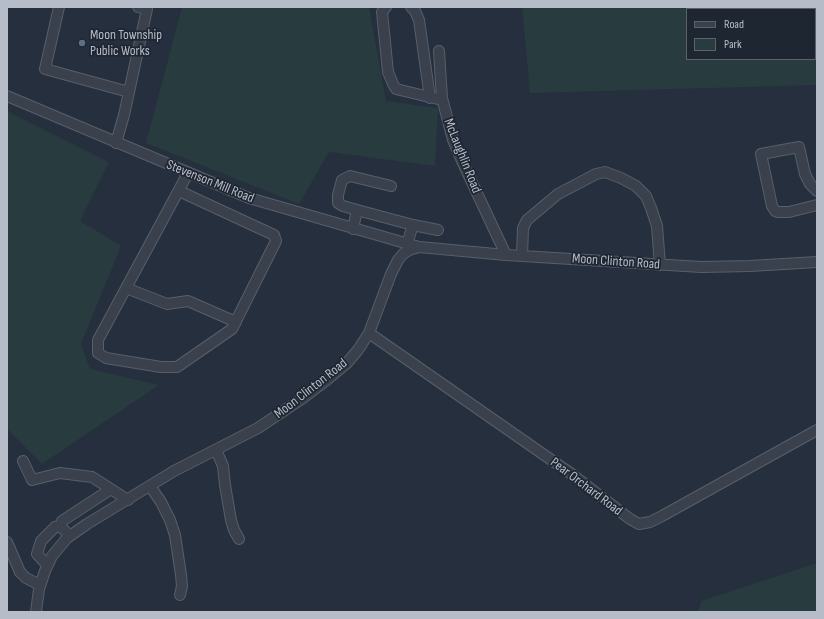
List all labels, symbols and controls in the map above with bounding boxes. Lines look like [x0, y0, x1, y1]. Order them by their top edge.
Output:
legend [686, 8, 816, 60]
text: Road [724, 17, 744, 32]
place label: Moon Township Public Works [90, 27, 162, 60]
text: Park [724, 37, 742, 52]
marker: Moon Township Public Works [77, 38, 87, 48]
street label: McLaughlin Road [439, 116, 485, 196]
street label: Stevenson Mill Road [164, 157, 256, 207]
street label: Moon Clinton Road [571, 251, 661, 273]
street label: Moon Clinton Road [271, 355, 351, 423]
street label: Pear Orchard Road [547, 454, 625, 520]

